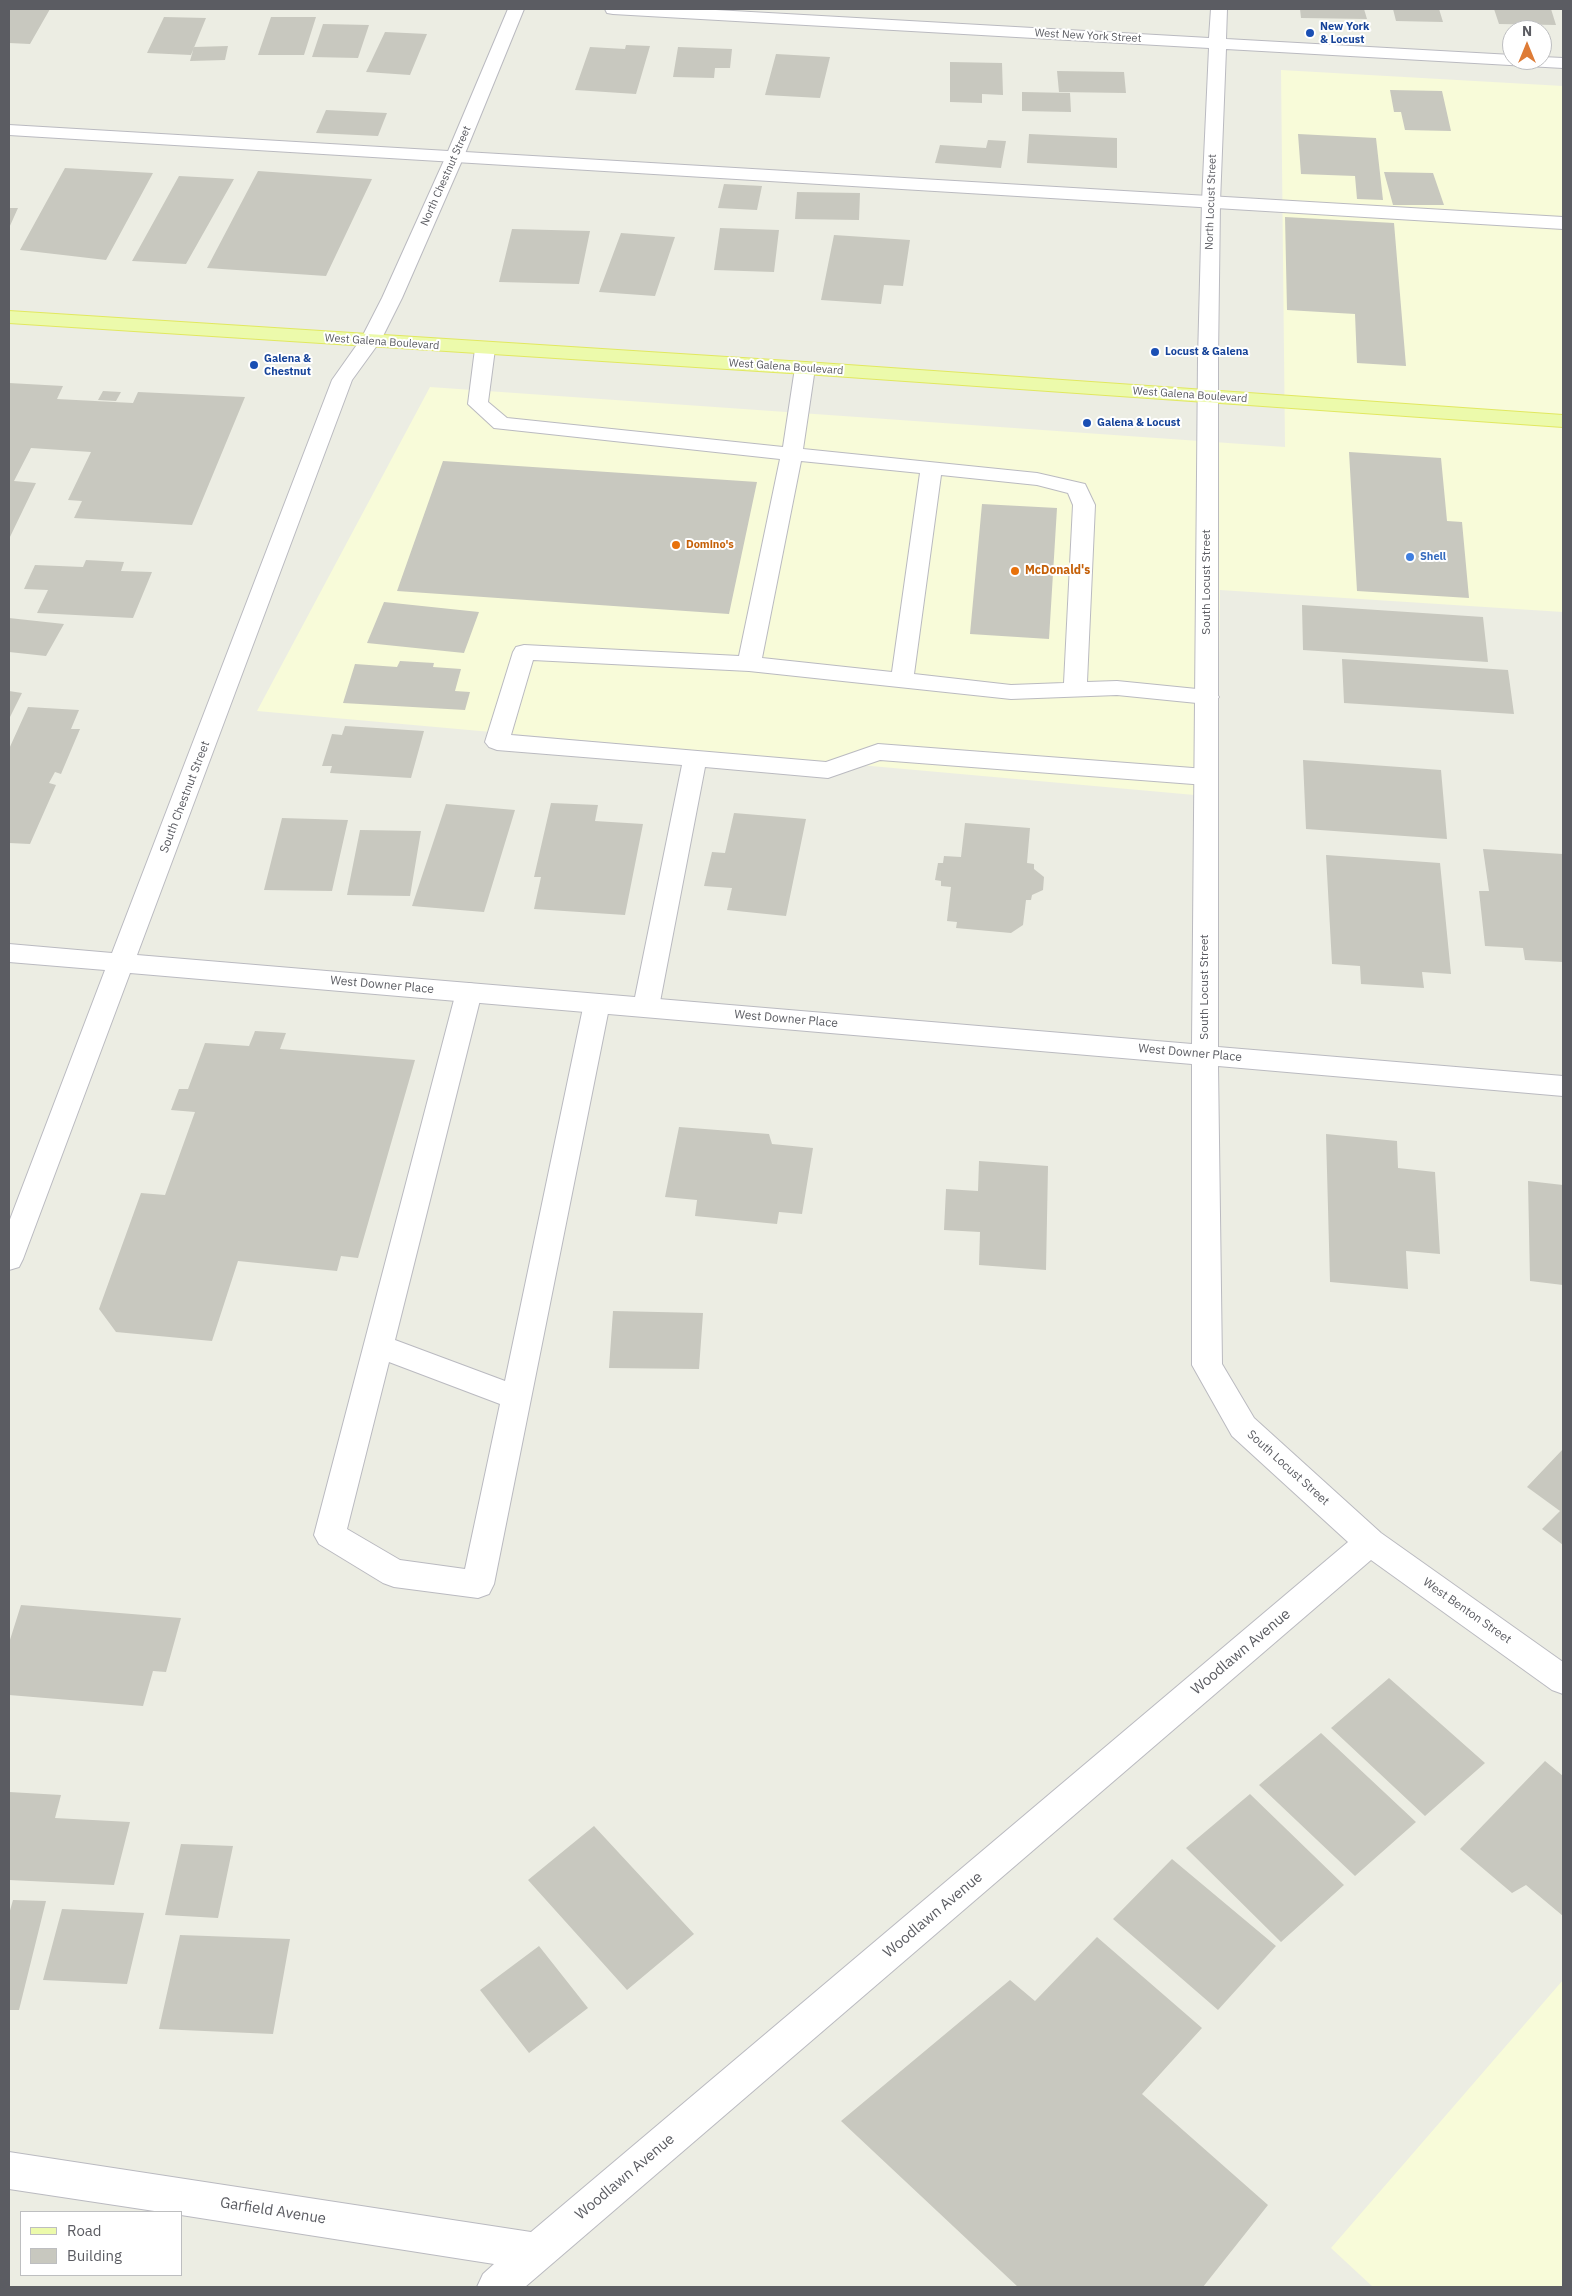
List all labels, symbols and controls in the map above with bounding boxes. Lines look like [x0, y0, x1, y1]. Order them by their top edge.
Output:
place label: New York & Locust [1320, 20, 1369, 46]
north arrow [1502, 20, 1552, 70]
text: N [1522, 22, 1532, 40]
street label: West New York Street [1034, 27, 1142, 45]
marker: New York & Locust [1304, 27, 1316, 39]
street label: North Chestnut Street [418, 124, 474, 228]
street label: North Locust Street [1203, 154, 1219, 250]
street label: West Galena Boulevard [324, 331, 440, 353]
place label: Locust & Galena [1165, 345, 1248, 359]
marker: Locust & Galena [1149, 346, 1161, 358]
place label: Galena & Chestnut [264, 352, 311, 378]
street label: West Galena Boulevard [728, 356, 844, 378]
marker: Galena & Chestnut [248, 359, 260, 371]
street label: West Galena Boulevard [1132, 384, 1248, 406]
place label: Galena & Locust [1097, 416, 1180, 430]
marker: Galena & Locust [1081, 417, 1093, 429]
street label: South Locust Street [1200, 529, 1214, 635]
place label: Domino's [686, 538, 734, 552]
marker: Domino's [670, 539, 682, 551]
place label: Shell [1420, 550, 1446, 564]
marker: Shell [1404, 551, 1416, 563]
place label: McDonald's [1025, 564, 1090, 578]
marker: McDonald's [1009, 565, 1021, 577]
street label: South Chestnut Street [157, 739, 213, 855]
street label: South Locust Street [1198, 934, 1212, 1040]
street label: West Downer Place [330, 973, 434, 997]
street label: West Downer Place [734, 1007, 838, 1031]
street label: West Downer Place [1138, 1041, 1242, 1065]
street label: South Locust Street [1244, 1427, 1332, 1509]
street label: West Benton Street [1420, 1575, 1514, 1647]
street label: Woodlawn Avenue [1188, 1605, 1294, 1699]
street label: Woodlawn Avenue [880, 1868, 986, 1962]
street label: Woodlawn Avenue [572, 2130, 678, 2224]
street label: Garfield Avenue [219, 2194, 327, 2228]
legend [20, 2211, 182, 2276]
text: Road [67, 2221, 102, 2240]
text: Building [67, 2246, 122, 2265]

